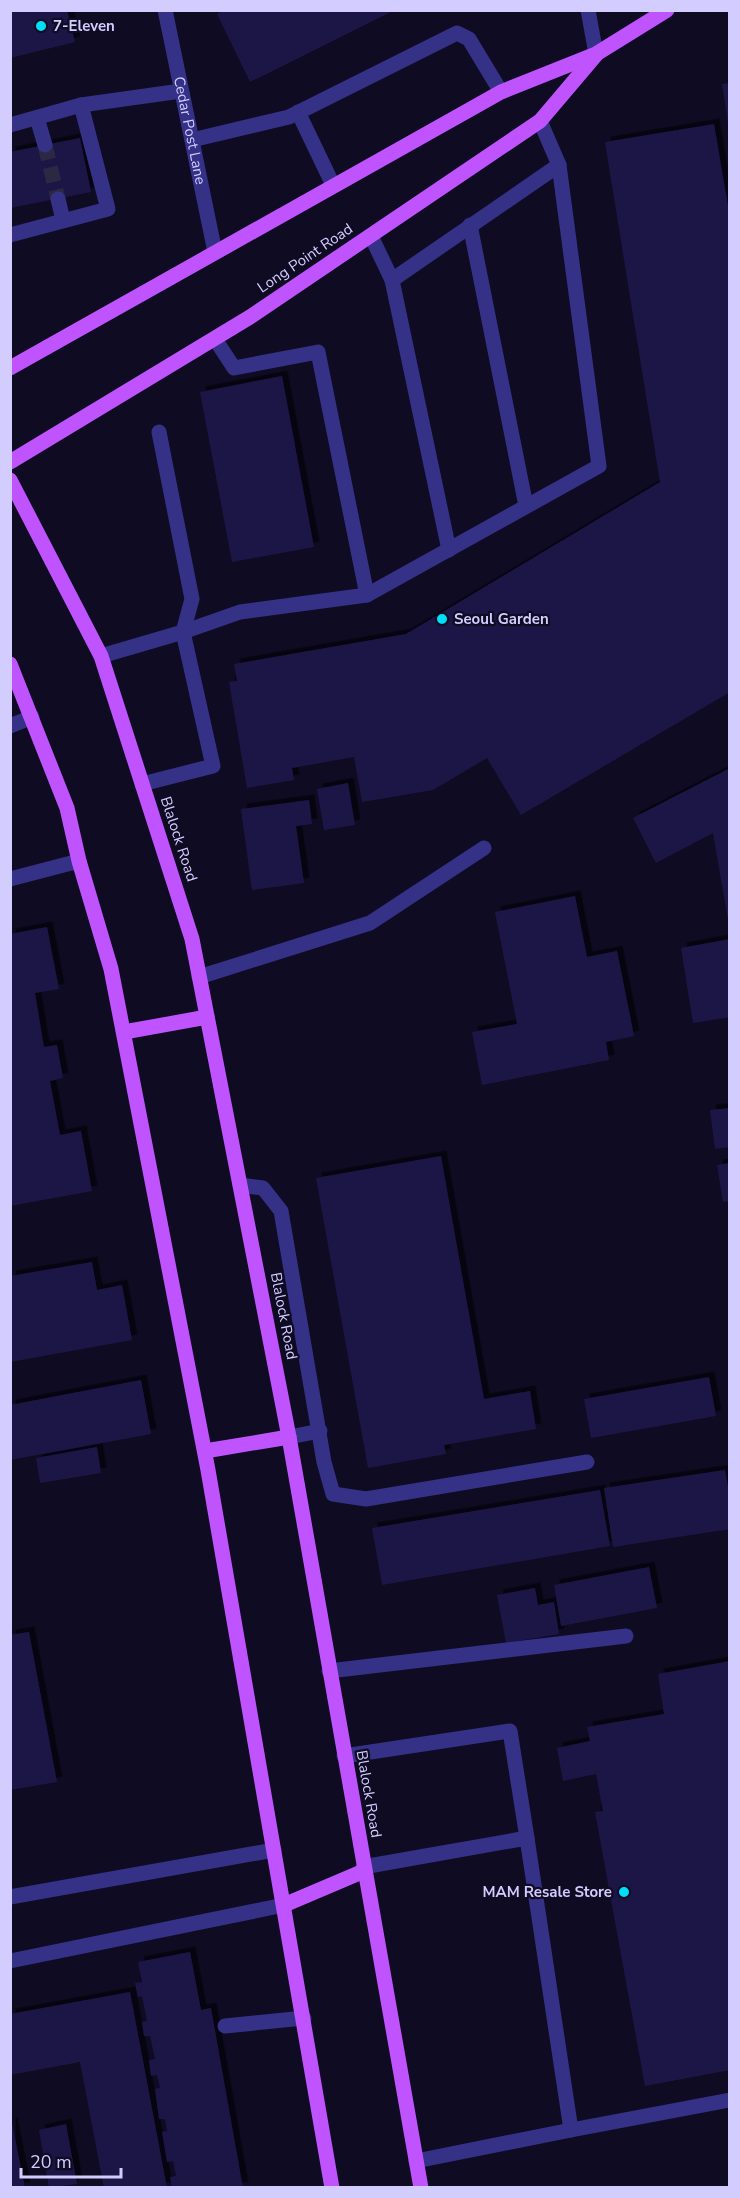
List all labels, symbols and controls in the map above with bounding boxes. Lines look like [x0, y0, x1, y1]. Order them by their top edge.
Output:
place label: 7-Eleven [53, 16, 115, 36]
marker: 7-Eleven [34, 19, 48, 33]
street label: Cedar Post Lane [169, 75, 211, 186]
street label: Long Point Road [253, 219, 357, 297]
place label: Seoul Garden [454, 609, 549, 629]
marker: Seoul Garden [435, 612, 449, 626]
street label: Blalock Road [156, 794, 202, 884]
street label: Blalock Road [266, 1271, 302, 1361]
street label: Blalock Road [351, 1749, 387, 1839]
place label: MAM Resale Store [483, 1882, 612, 1902]
marker: MAM Resale Store [617, 1885, 631, 1899]
scale bar [21, 2141, 122, 2179]
text: 20 m [30, 2150, 72, 2174]

